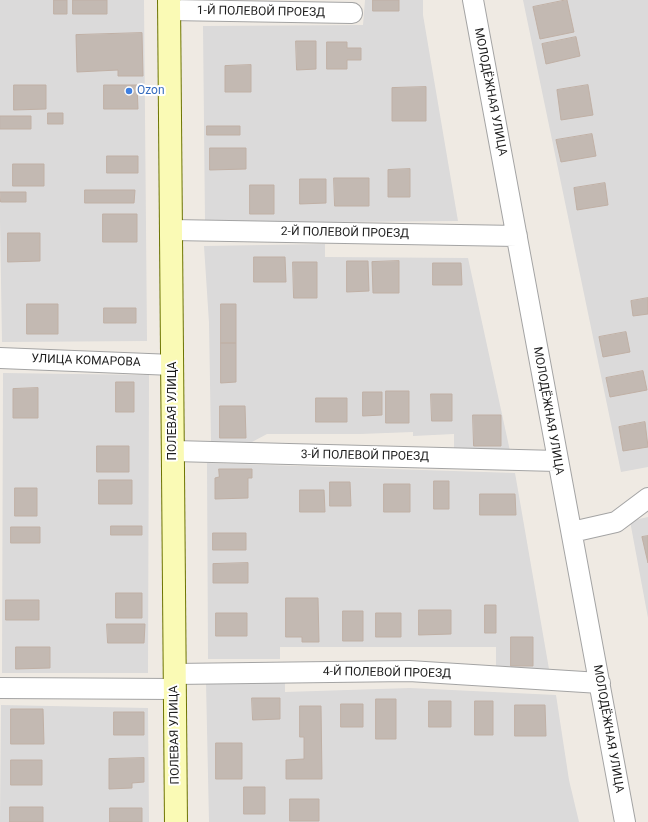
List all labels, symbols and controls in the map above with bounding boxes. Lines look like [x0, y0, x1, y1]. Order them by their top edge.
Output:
street label: 1-Й ПОЛЕВОЙ ПРОЕЗД [197, 4, 325, 20]
street label: МОЛОДЁЖНАЯ УЛИЦА [471, 27, 509, 157]
place label: Ozon [137, 84, 165, 98]
marker: Ozon [124, 86, 134, 96]
street label: 2-Й ПОЛЕВОЙ ПРОЕЗД [281, 225, 409, 241]
street label: МОЛОДЁЖНАЯ УЛИЦА [530, 346, 566, 476]
street label: УЛИЦА КОМАРОВА [31, 352, 141, 370]
street label: ПОЛЕВАЯ УЛИЦА [166, 362, 180, 460]
street label: 3-Й ПОЛЕВОЙ ПРОЕЗД [301, 448, 429, 464]
street label: МОЛОДЁЖНАЯ УЛИЦА [590, 664, 626, 794]
street label: 4-Й ПОЛЕВОЙ ПРОЕЗД [323, 665, 451, 681]
street label: ПОЛЕВАЯ УЛИЦА [167, 685, 183, 785]

